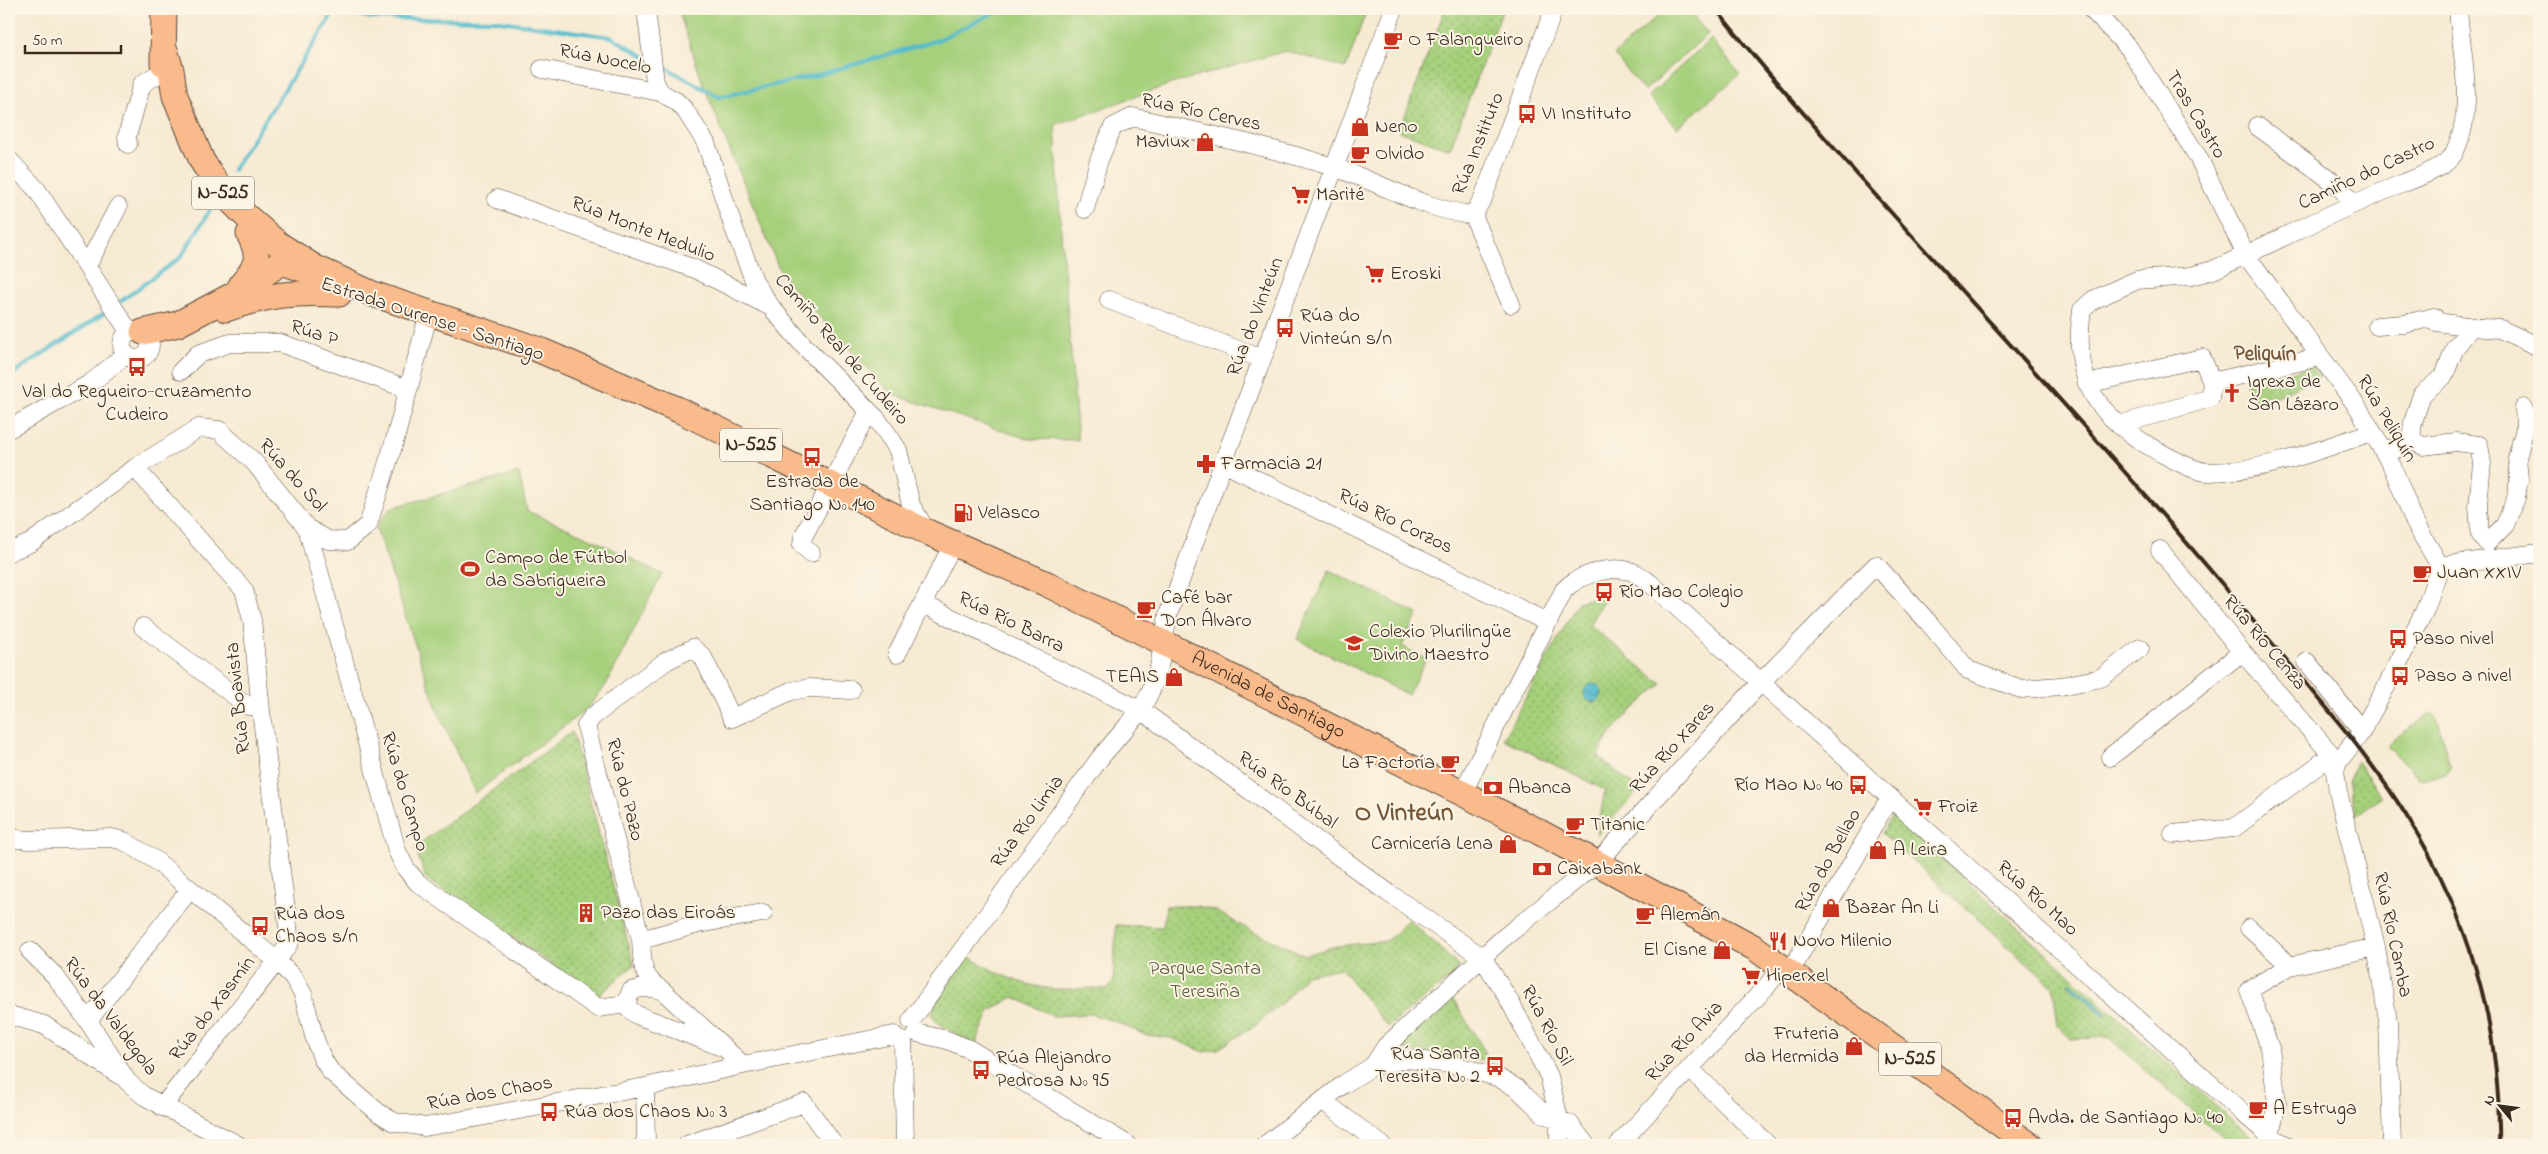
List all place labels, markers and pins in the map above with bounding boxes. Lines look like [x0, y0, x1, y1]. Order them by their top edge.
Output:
place label: O Falangueiro [1408, 26, 1523, 56]
cafe icon: O Falangueiro [1382, 29, 1404, 51]
place label: VI Instituto [1541, 100, 1631, 129]
bus stop icon: VI Instituto [1516, 103, 1538, 125]
place label: Neno [1375, 113, 1418, 142]
shop icon: Neno [1349, 116, 1371, 138]
place label: Maviux [1135, 128, 1190, 157]
shop icon: Maviux [1194, 131, 1216, 153]
place label: Olvido [1375, 140, 1424, 169]
cafe icon: Olvido [1349, 143, 1371, 165]
place label: Marité [1316, 181, 1364, 210]
supermarket icon: Marité [1290, 184, 1312, 206]
place label: Eroski [1390, 260, 1441, 289]
supermarket icon: Eroski [1364, 263, 1386, 285]
place label: Rúa do Vinteún s/n [1299, 302, 1392, 354]
bus stop icon: Rúa do Vinteún s/n [1274, 317, 1296, 339]
bus stop icon: Val do Regueiro-cruzamento Cudeiro [126, 356, 148, 378]
place label: Igrexa de San Lázaro [2247, 368, 2339, 420]
place label: Val do Regueiro-cruzamento Cudeiro [21, 378, 252, 430]
church icon: Igrexa de San Lázaro [2221, 382, 2243, 404]
bus stop icon: Estrada de Santiago Nº 140 [801, 446, 823, 468]
place label: Farmacia 21 [1220, 450, 1322, 479]
pharmacy icon: Farmacia 21 [1195, 453, 1217, 475]
place label: Estrada de Santiago Nº 140 [749, 468, 875, 521]
place label: Velasco [977, 499, 1040, 528]
fuel station icon: Velasco [952, 502, 974, 524]
place label: Campo de Fútbol da Sabrigueira [485, 544, 627, 597]
sports icon: Campo de Fútbol da Sabrigueira [459, 558, 481, 580]
place label: Juan XXIV [2437, 559, 2522, 588]
cafe icon: Juan XXIV [2411, 562, 2433, 584]
place label: Río Mao Colegio [1619, 578, 1744, 608]
bus stop icon: Río Mao Colegio [1593, 581, 1615, 603]
place label: Café bar Don Álvaro [1160, 584, 1252, 636]
cafe icon: Café bar Don Álvaro [1135, 598, 1157, 620]
place label: Colexio Plurilingüe Divino Maestro [1368, 618, 1511, 670]
place label: Paso nivel [2413, 625, 2494, 654]
bus stop icon: Paso nivel [2387, 628, 2409, 650]
school or university icon: Colexio Plurilingüe Divino Maestro [1343, 632, 1365, 654]
place label: Paso a nivel [2415, 662, 2512, 691]
place label: TEAIS [1106, 663, 1159, 692]
bus stop icon: Paso a nivel [2389, 665, 2411, 687]
shop icon: TEAIS [1163, 666, 1185, 688]
place label: La Factoría [1341, 749, 1435, 778]
cafe icon: La Factoría [1439, 752, 1461, 774]
place label: Río Mao Nº 40 [1734, 771, 1843, 800]
place label: Abanca [1508, 774, 1571, 803]
bus stop icon: Río Mao Nº 40 [1847, 774, 1869, 796]
bank icon: Abanca [1482, 777, 1504, 799]
place label: Froiz [1937, 793, 1979, 822]
supermarket icon: Froiz [1912, 796, 1934, 818]
place label: Titanic [1590, 811, 1645, 840]
cafe icon: Titanic [1564, 814, 1586, 836]
place label: Carnicería Lena [1371, 830, 1493, 859]
shop icon: Carnicería Lena [1497, 833, 1519, 855]
place label: A Leira [1893, 836, 1947, 865]
shop icon: A Leira [1867, 839, 1889, 861]
place label: Caixabank [1557, 855, 1642, 884]
bank icon: Caixabank [1531, 858, 1553, 880]
place label: Bazar An Li [1845, 894, 1939, 923]
shop icon: Bazar An Li [1820, 897, 1842, 919]
place label: Pazo das Eiroás [601, 899, 736, 928]
place label: Rúa dos Chaos s/n [275, 900, 358, 952]
place label: Alemán [1660, 901, 1720, 930]
building icon: Pazo das Eiroás [575, 902, 597, 924]
cafe icon: Alemán [1634, 904, 1656, 926]
bus stop icon: Rúa dos Chaos s/n [249, 915, 271, 937]
place label: Novo Milenio [1793, 927, 1892, 956]
restaurant icon: Novo Milenio [1767, 930, 1789, 952]
place label: El Cisne [1643, 936, 1707, 965]
shop icon: El Cisne [1711, 939, 1733, 961]
place label: Hiperxel [1766, 962, 1829, 991]
supermarket icon: Hiperxel [1740, 965, 1762, 987]
place label: Fruteria da Hermida [1744, 1020, 1839, 1072]
shop icon: Fruteria da Hermida [1843, 1035, 1865, 1057]
place label: Rúa Santa Teresita Nº 2 [1375, 1040, 1480, 1092]
place label: Rúa Alejandro Pedrosa Nº 95 [996, 1044, 1111, 1096]
bus stop icon: Rúa Santa Teresita Nº 2 [1484, 1055, 1506, 1077]
bus stop icon: Rúa Alejandro Pedrosa Nº 95 [970, 1059, 992, 1081]
place label: A Estruga [2273, 1095, 2357, 1125]
place label: Rúa dos Chaos Nº 3 [564, 1098, 728, 1127]
cafe icon: A Estruga [2247, 1098, 2269, 1120]
bus stop icon: Rúa dos Chaos Nº 3 [538, 1101, 560, 1123]
place label: Avda. de Santiago Nº 40 [2028, 1104, 2224, 1134]
bus stop icon: Avda. de Santiago Nº 40 [2002, 1107, 2024, 1129]

